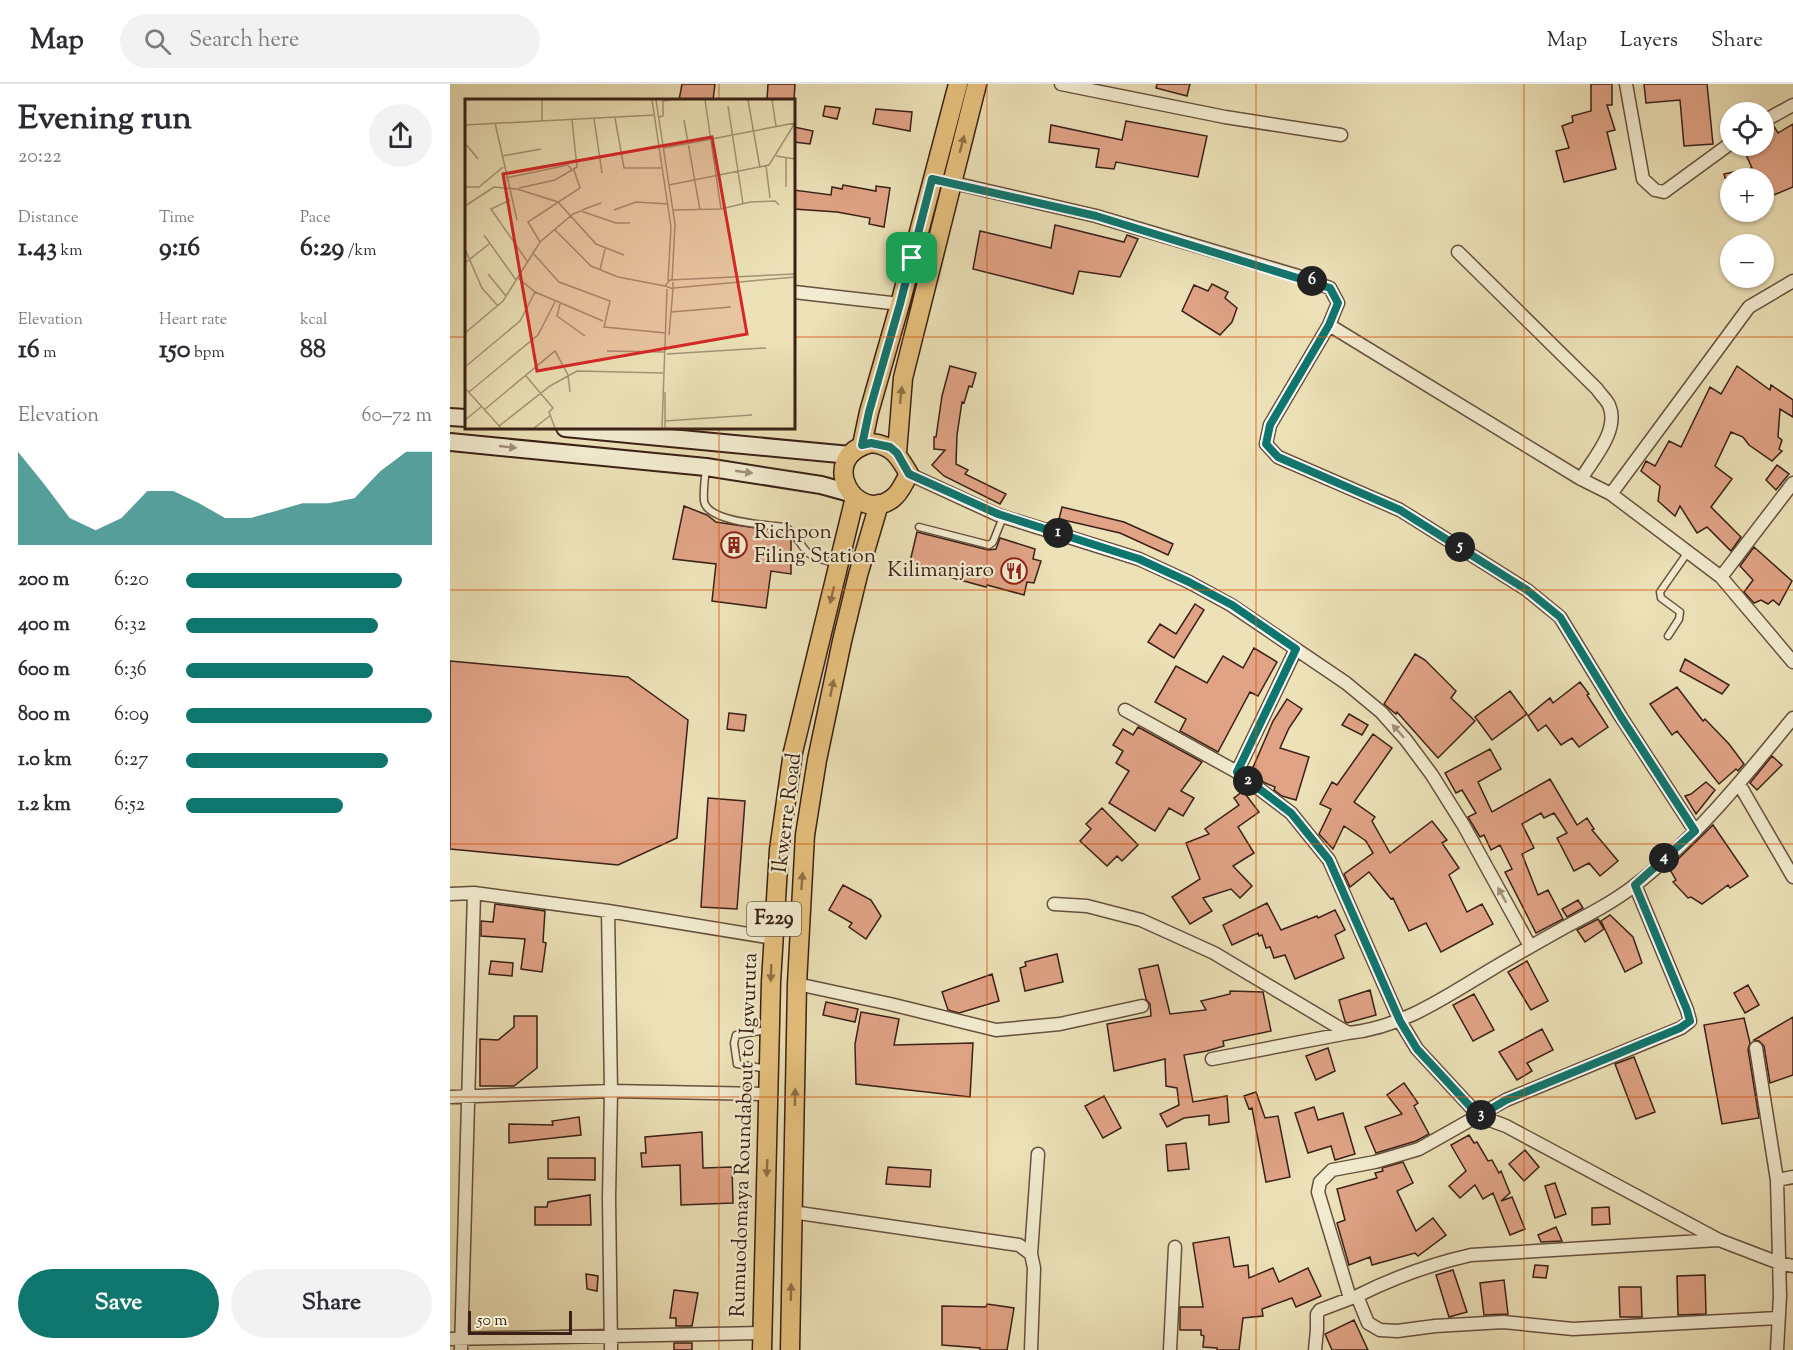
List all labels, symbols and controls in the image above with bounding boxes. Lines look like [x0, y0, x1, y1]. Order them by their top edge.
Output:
search box [120, 14, 540, 68]
text: Map [30, 21, 84, 61]
icon: search [141, 25, 174, 58]
text: Search here [189, 25, 299, 57]
text: Map [1547, 26, 1587, 56]
text: Layers [1620, 26, 1678, 56]
text: Share [1711, 26, 1763, 56]
text: Evening run [18, 96, 192, 144]
inset map [465, 99, 795, 429]
map controls [1720, 102, 1774, 288]
button: locate [1720, 102, 1774, 156]
button: share [369, 104, 432, 167]
one-way arrow [957, 135, 967, 153]
text: 20:22 [18, 143, 62, 172]
button: + [1720, 168, 1774, 222]
text: Distance [18, 207, 78, 230]
text: Time [159, 207, 195, 230]
text: Pace [300, 207, 331, 230]
text: 1.43 [18, 230, 57, 267]
text: 9:16 [159, 230, 200, 267]
text: 6:29 [300, 230, 344, 267]
pin [886, 232, 937, 283]
button: − [1720, 234, 1774, 288]
text: km [57, 240, 82, 263]
text: /km [344, 240, 377, 263]
icon: arrive [895, 241, 928, 274]
pin: 6 [1297, 266, 1327, 296]
text: 6 [1308, 269, 1316, 292]
text: Elevation [18, 309, 83, 332]
text: Heart rate [159, 309, 227, 332]
text: kcal [300, 309, 328, 332]
text: 16 [18, 332, 40, 369]
text: 150 [159, 332, 191, 369]
text: 88 [300, 332, 326, 369]
text: m [40, 342, 56, 365]
text: bpm [191, 342, 225, 365]
one-way arrow [896, 385, 906, 404]
text: Elevation [18, 402, 99, 431]
text: 60–72 m [362, 402, 432, 431]
one-way arrow [499, 442, 518, 452]
one-way arrow [734, 468, 753, 477]
place label: Richpon Filing Station [754, 518, 876, 572]
pin: 1 [1043, 518, 1073, 548]
text: 1 [1055, 521, 1061, 544]
building icon: Richpon Filing Station [719, 530, 749, 560]
pin: 5 [1445, 532, 1475, 562]
text: 5 [1457, 535, 1463, 558]
place label: Kilimanjaro [887, 556, 994, 586]
restaurant icon: Kilimanjaro [999, 556, 1029, 586]
text: 200 m [18, 566, 69, 595]
text: 6:20 [114, 566, 149, 595]
one-way arrow [826, 586, 836, 605]
text: 400 m [18, 611, 70, 640]
text: 6:32 [114, 611, 146, 640]
text: 600 m [18, 656, 70, 685]
text: 6:36 [114, 656, 147, 685]
one-way arrow [828, 679, 837, 698]
text: 800 m [18, 701, 70, 730]
text: 6:09 [114, 701, 149, 730]
one-way arrow [1391, 723, 1405, 738]
text: 1.0 km [18, 746, 72, 775]
text: 6:27 [114, 746, 148, 775]
street label: Ikwerre Road [766, 751, 810, 875]
pin: 2 [1233, 766, 1263, 796]
text: 2 [1244, 769, 1252, 792]
text: 1.2 km [18, 791, 71, 820]
text: 6:52 [114, 791, 145, 820]
pin: 4 [1649, 843, 1679, 873]
text: 4 [1660, 846, 1668, 869]
one-way arrow [798, 871, 807, 890]
one-way arrow [1497, 886, 1507, 903]
road number: F229 [747, 902, 801, 936]
street label: Rumuodomaya Roundabout to Igwuruta [724, 952, 766, 1318]
one-way arrow [766, 964, 776, 983]
one-way arrow [790, 1087, 800, 1106]
pin: 3 [1466, 1100, 1496, 1130]
text: 3 [1478, 1103, 1484, 1126]
one-way arrow [762, 1159, 771, 1178]
button: Save [18, 1269, 219, 1338]
button: Share [231, 1269, 432, 1338]
one-way arrow [786, 1282, 796, 1301]
scale bar [468, 1308, 572, 1336]
text: 50 m [477, 1310, 508, 1333]

